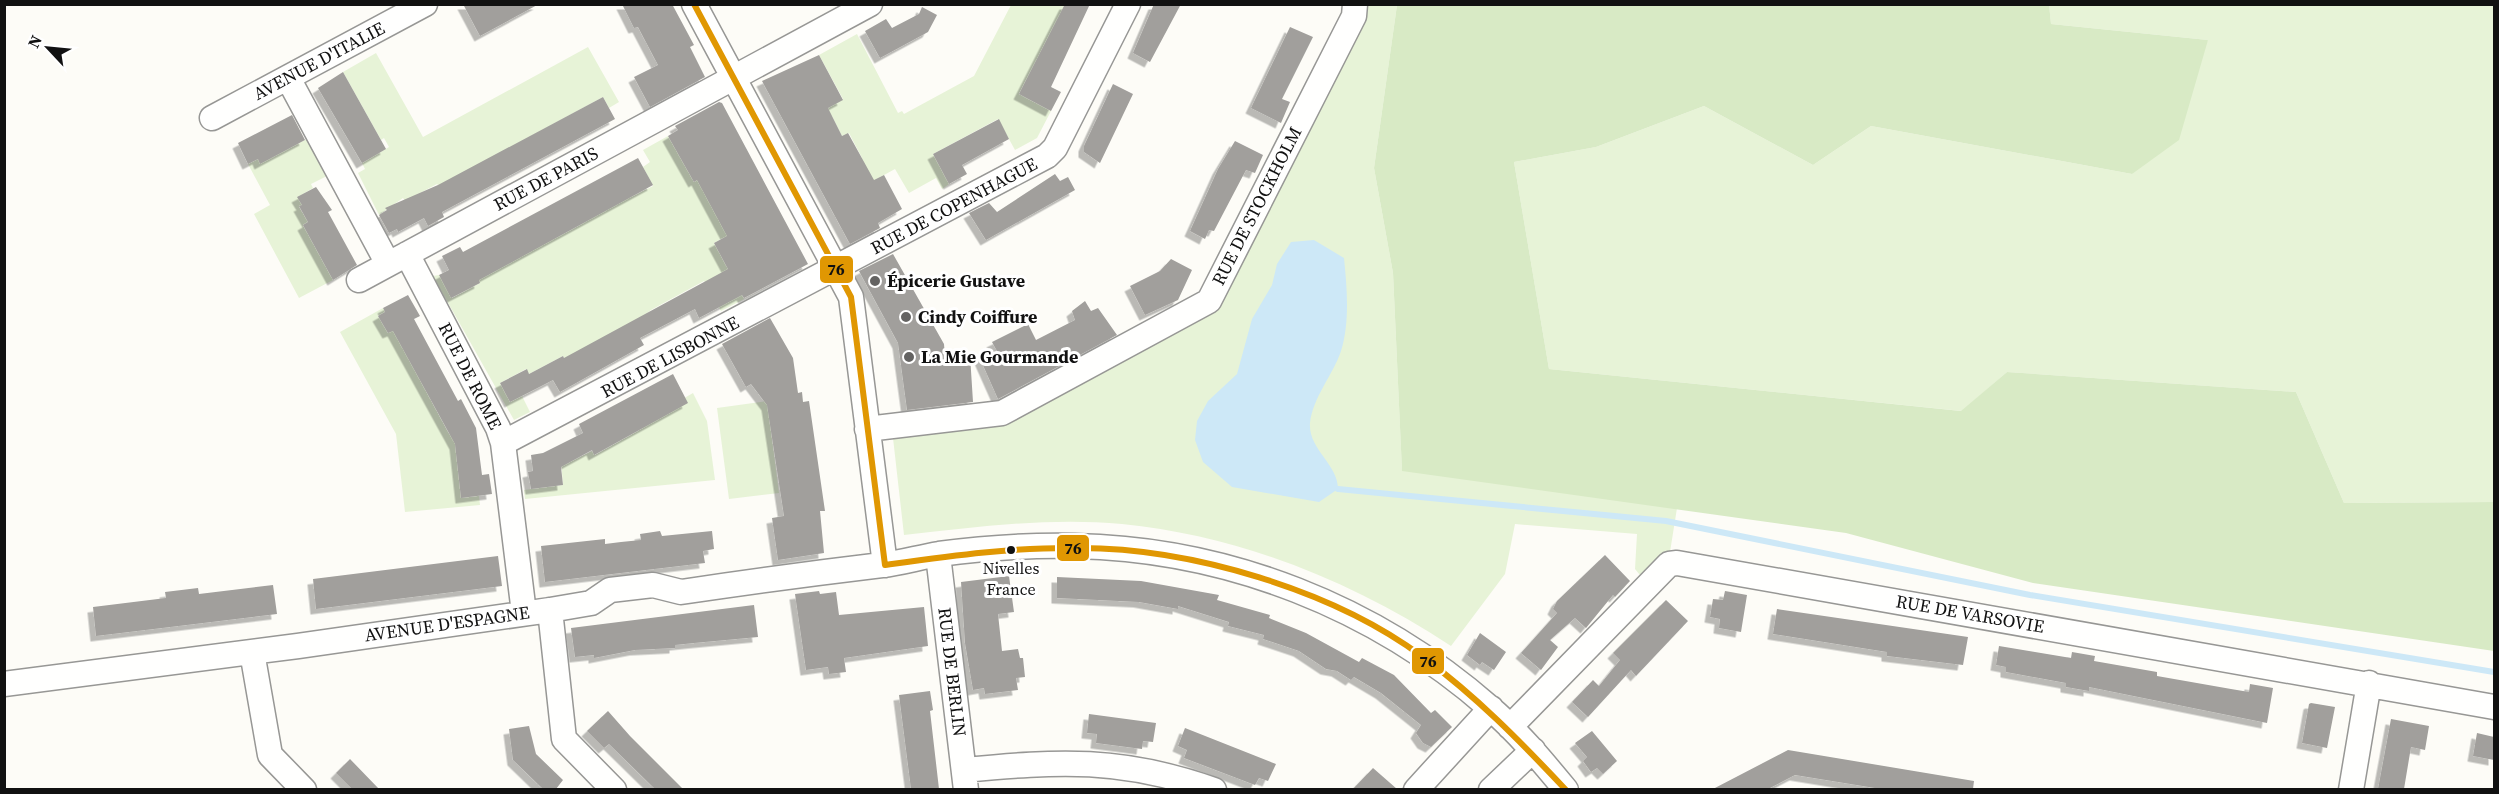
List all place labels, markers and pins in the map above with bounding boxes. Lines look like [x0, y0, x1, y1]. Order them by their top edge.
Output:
place label: Épicerie Gustave [887, 268, 1025, 293]
marker: Épicerie Gustave [868, 274, 882, 288]
place label: Cindy Coiffure [918, 304, 1037, 329]
marker: Cindy Coiffure [899, 310, 913, 324]
place label: La Mie Gourmande [921, 344, 1078, 369]
marker: La Mie Gourmande [902, 350, 916, 364]
marker: Nivelles France [1005, 544, 1017, 556]
place label: Nivelles France [983, 557, 1039, 600]

